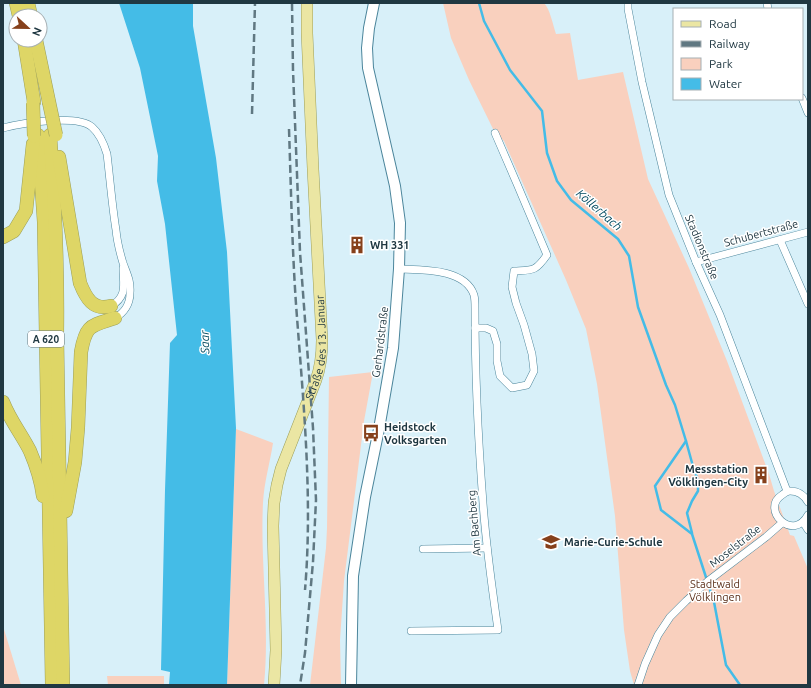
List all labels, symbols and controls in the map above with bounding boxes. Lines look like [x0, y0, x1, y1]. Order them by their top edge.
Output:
north arrow [8, 8, 48, 48]
legend [673, 8, 803, 100]
text: Road [709, 17, 737, 30]
text: N [30, 26, 44, 38]
text: Railway [709, 37, 750, 50]
text: Park [709, 57, 733, 70]
text: Water [709, 77, 742, 90]
water label: Köllerbach [574, 186, 625, 233]
street label: Stadionstraße [683, 213, 721, 281]
street label: Schubertstraße [723, 217, 799, 249]
building icon: WH 331 [347, 235, 367, 255]
place label: WH 331 [370, 239, 410, 251]
street label: Straße des 13. Januar [303, 294, 328, 401]
street label: Gerhardstraße [370, 306, 390, 378]
water label: Saar [198, 330, 211, 355]
road number: A 620 [28, 331, 64, 347]
place label: Heidstock Volksgarten [384, 421, 447, 446]
bus stop icon: Heidstock Volksgarten [361, 423, 381, 443]
place label: Messstation Völklingen-City [668, 463, 748, 488]
building icon: Messstation Völklingen-City [751, 465, 771, 485]
street label: Am Bachberg [465, 490, 483, 556]
street label: Moselstraße [707, 522, 763, 570]
school or university icon: Marie-Curie-Schule [541, 532, 561, 552]
place label: Marie-Curie-Schule [564, 536, 662, 548]
park label: Stadtwald Völklingen [689, 578, 741, 603]

